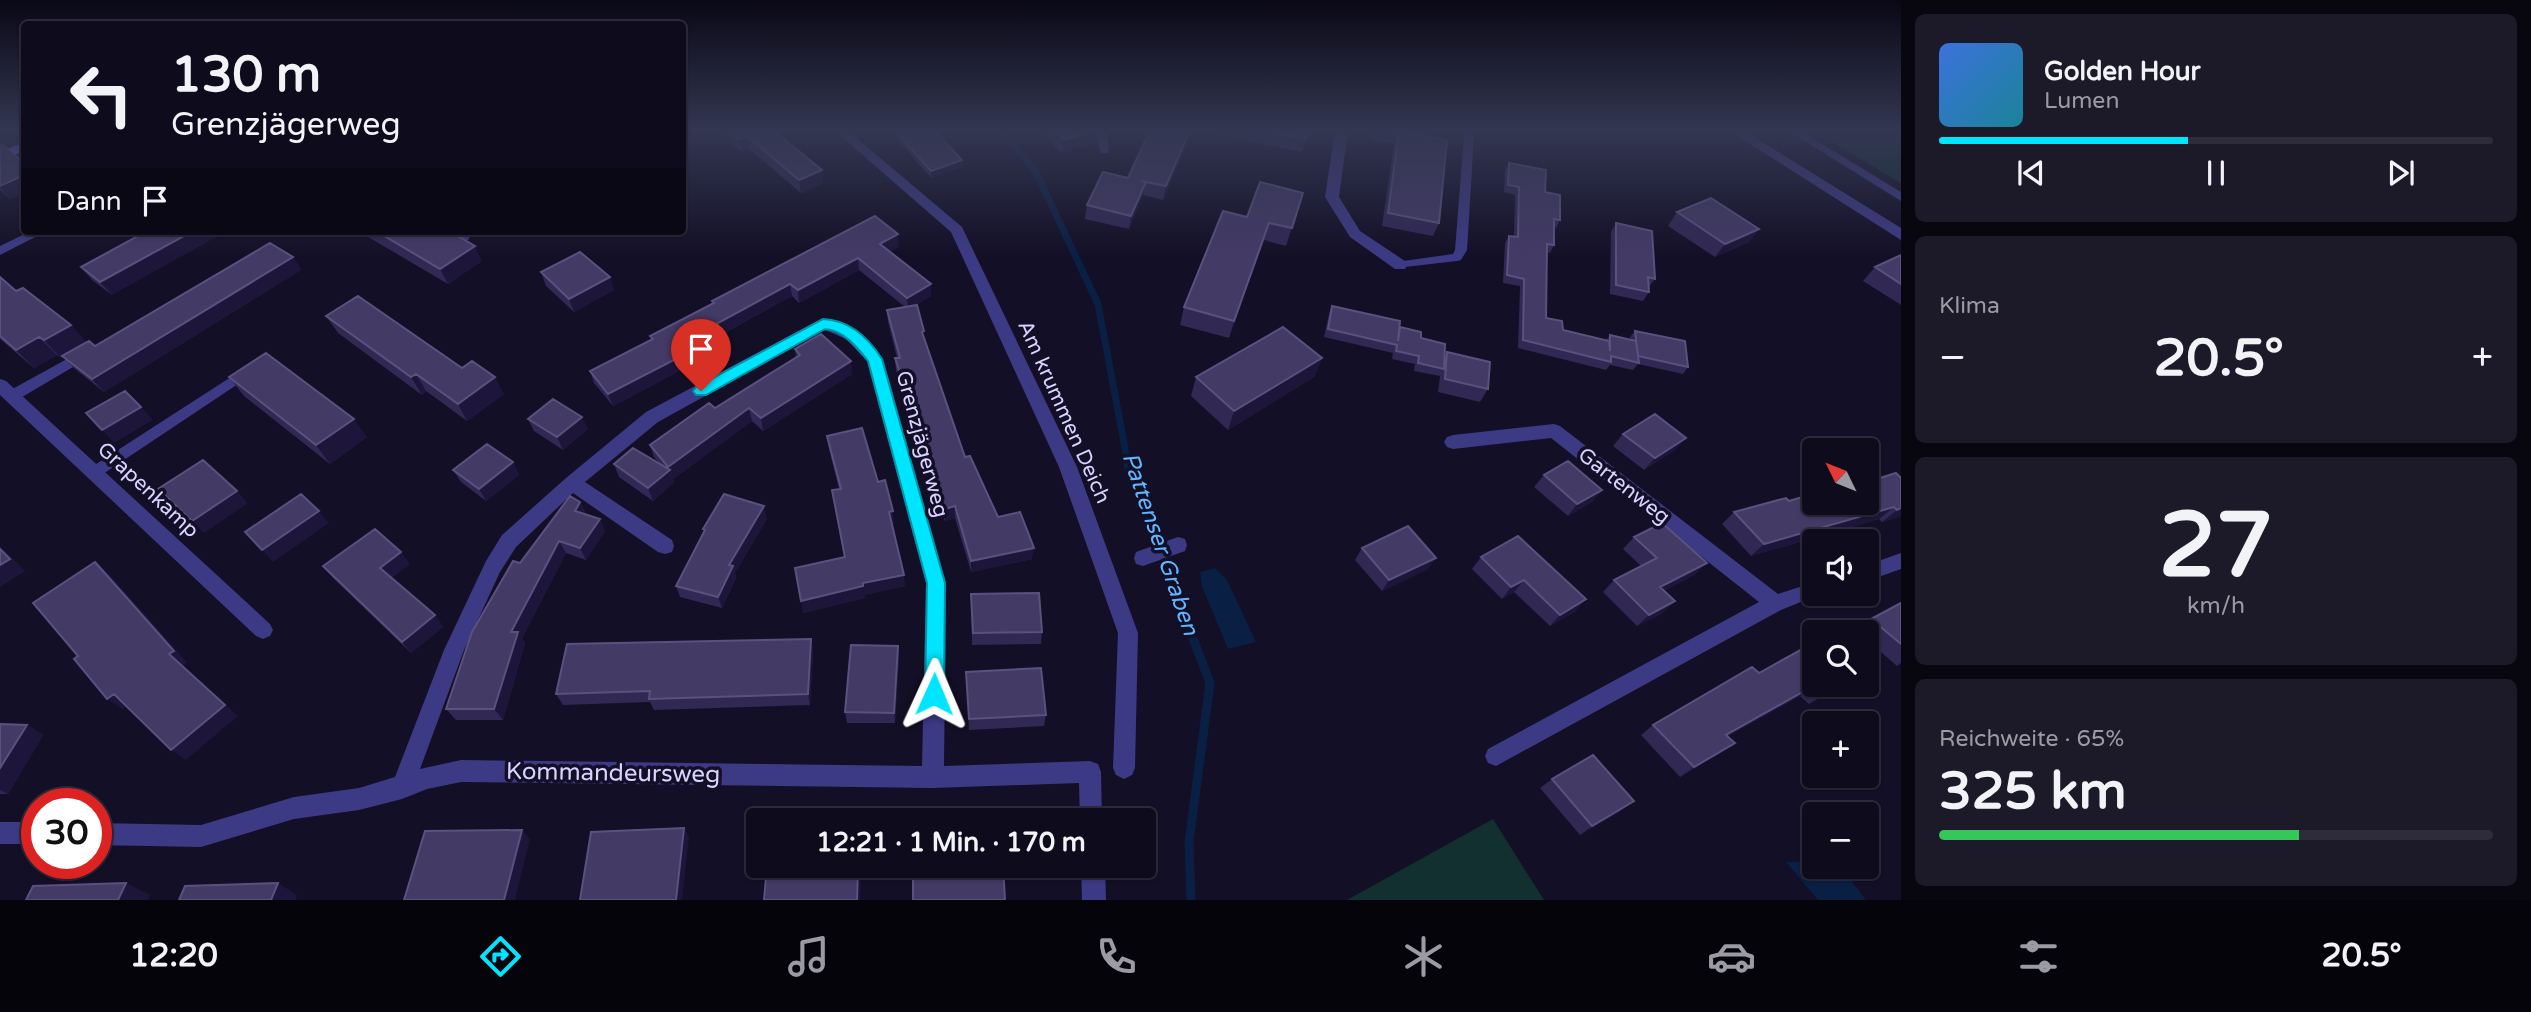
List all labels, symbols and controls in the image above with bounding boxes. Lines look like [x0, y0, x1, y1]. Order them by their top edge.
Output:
text: 130 m [171, 46, 321, 105]
icon: left [56, 49, 147, 140]
text: Golden Hour [2044, 56, 2201, 87]
text: Lumen [2044, 87, 2119, 115]
text: Grenzjägerweg [171, 106, 401, 144]
icon: previous [2012, 154, 2050, 192]
icon: pause [2197, 154, 2235, 192]
icon: next [2382, 154, 2420, 192]
icon: arrive [136, 182, 174, 220]
text: Dann [56, 186, 122, 217]
text: Klima [1939, 292, 2000, 320]
street label: Am krummen Deich [1012, 317, 1116, 507]
pin [671, 319, 731, 391]
text: 20.5° [2154, 327, 2284, 390]
icon: arrive [682, 330, 720, 368]
text: − [1939, 335, 1966, 381]
text: + [2472, 335, 2493, 381]
street label: Grenzjägerweg [890, 368, 954, 520]
street label: Grapenkamp [92, 437, 204, 543]
north arrow [1802, 438, 1880, 514]
map controls [1802, 438, 1879, 879]
street label: Gartenweg [1573, 442, 1675, 530]
water label: Pattenser Graben [1116, 449, 1205, 640]
text: 27 [2159, 491, 2273, 601]
button: sound [1802, 529, 1879, 606]
text: km/h [2187, 592, 2245, 620]
button: search [1802, 620, 1879, 697]
position arrow [897, 657, 971, 731]
button: + [1802, 711, 1879, 788]
text: Reichweite · 65% [1939, 725, 2124, 753]
street label: Kommandeursweg [506, 757, 720, 789]
text: 325 km [1939, 760, 2127, 823]
speed limit sign: 30 [21, 788, 112, 879]
button: − [1802, 802, 1879, 879]
text: 12:21 · 1 Min. · 170 m [816, 827, 1086, 858]
icon: directions [476, 932, 525, 981]
icon: music [784, 932, 833, 981]
icon: phone [1092, 932, 1141, 981]
icon: climate [1399, 932, 1448, 981]
icon: car [1707, 932, 1756, 981]
icon: filters [2014, 932, 2063, 981]
text: 12:20 [129, 937, 218, 975]
text: 20.5° [2322, 937, 2402, 975]

